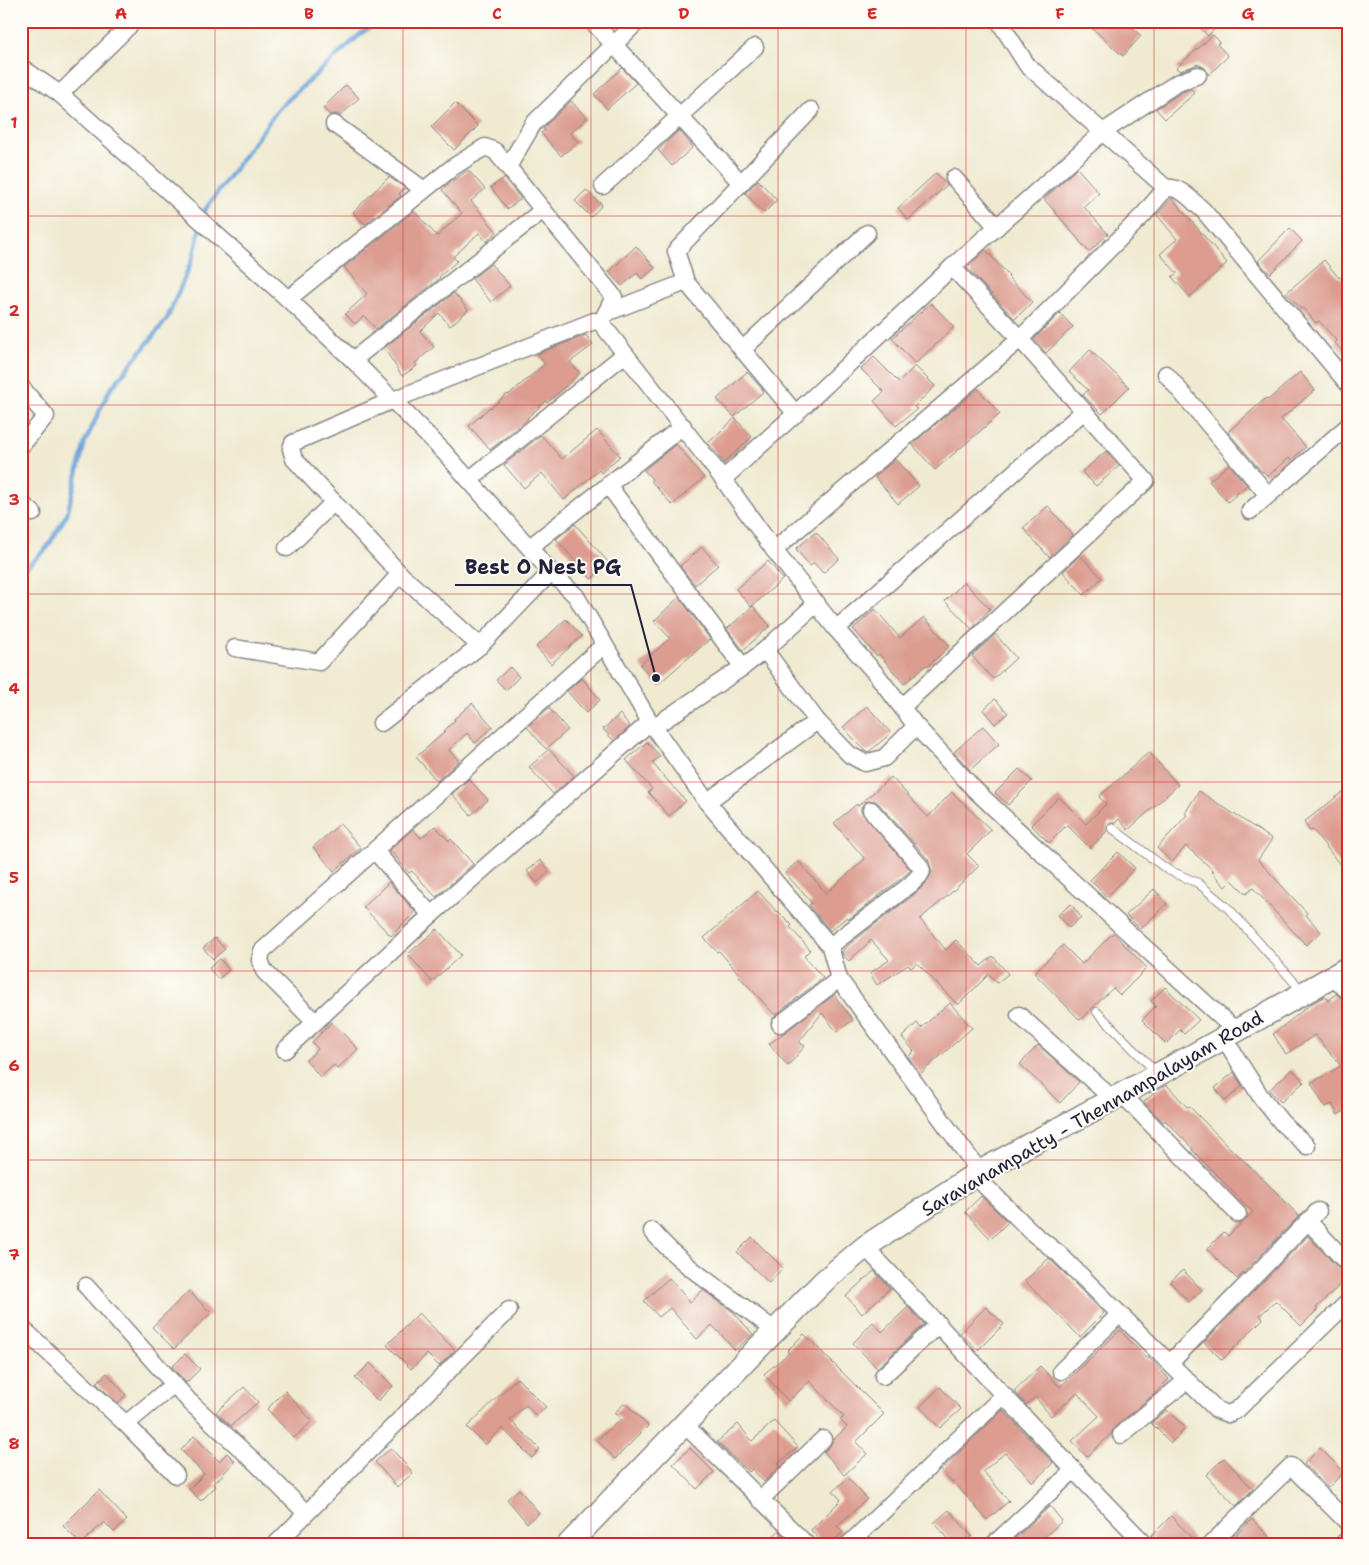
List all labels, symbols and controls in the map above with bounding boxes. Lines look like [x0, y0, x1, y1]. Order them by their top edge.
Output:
text: A [115, 3, 127, 24]
text: B [304, 3, 314, 24]
text: C [492, 3, 502, 24]
text: D [678, 3, 690, 24]
text: E [867, 3, 877, 24]
text: F [1055, 3, 1065, 24]
text: G [1242, 3, 1255, 24]
text: 1 [10, 112, 18, 133]
text: 2 [8, 300, 20, 321]
text: 3 [8, 489, 20, 510]
callout: Best O Nest PG [455, 550, 631, 585]
text: Best O Nest PG [465, 554, 621, 580]
text: 4 [8, 678, 20, 699]
text: 5 [9, 867, 19, 888]
street label: Saravanampatty - Thennampalayam Road [917, 1005, 1268, 1222]
text: 6 [8, 1055, 20, 1076]
text: 7 [8, 1244, 20, 1265]
text: 8 [8, 1433, 20, 1454]

